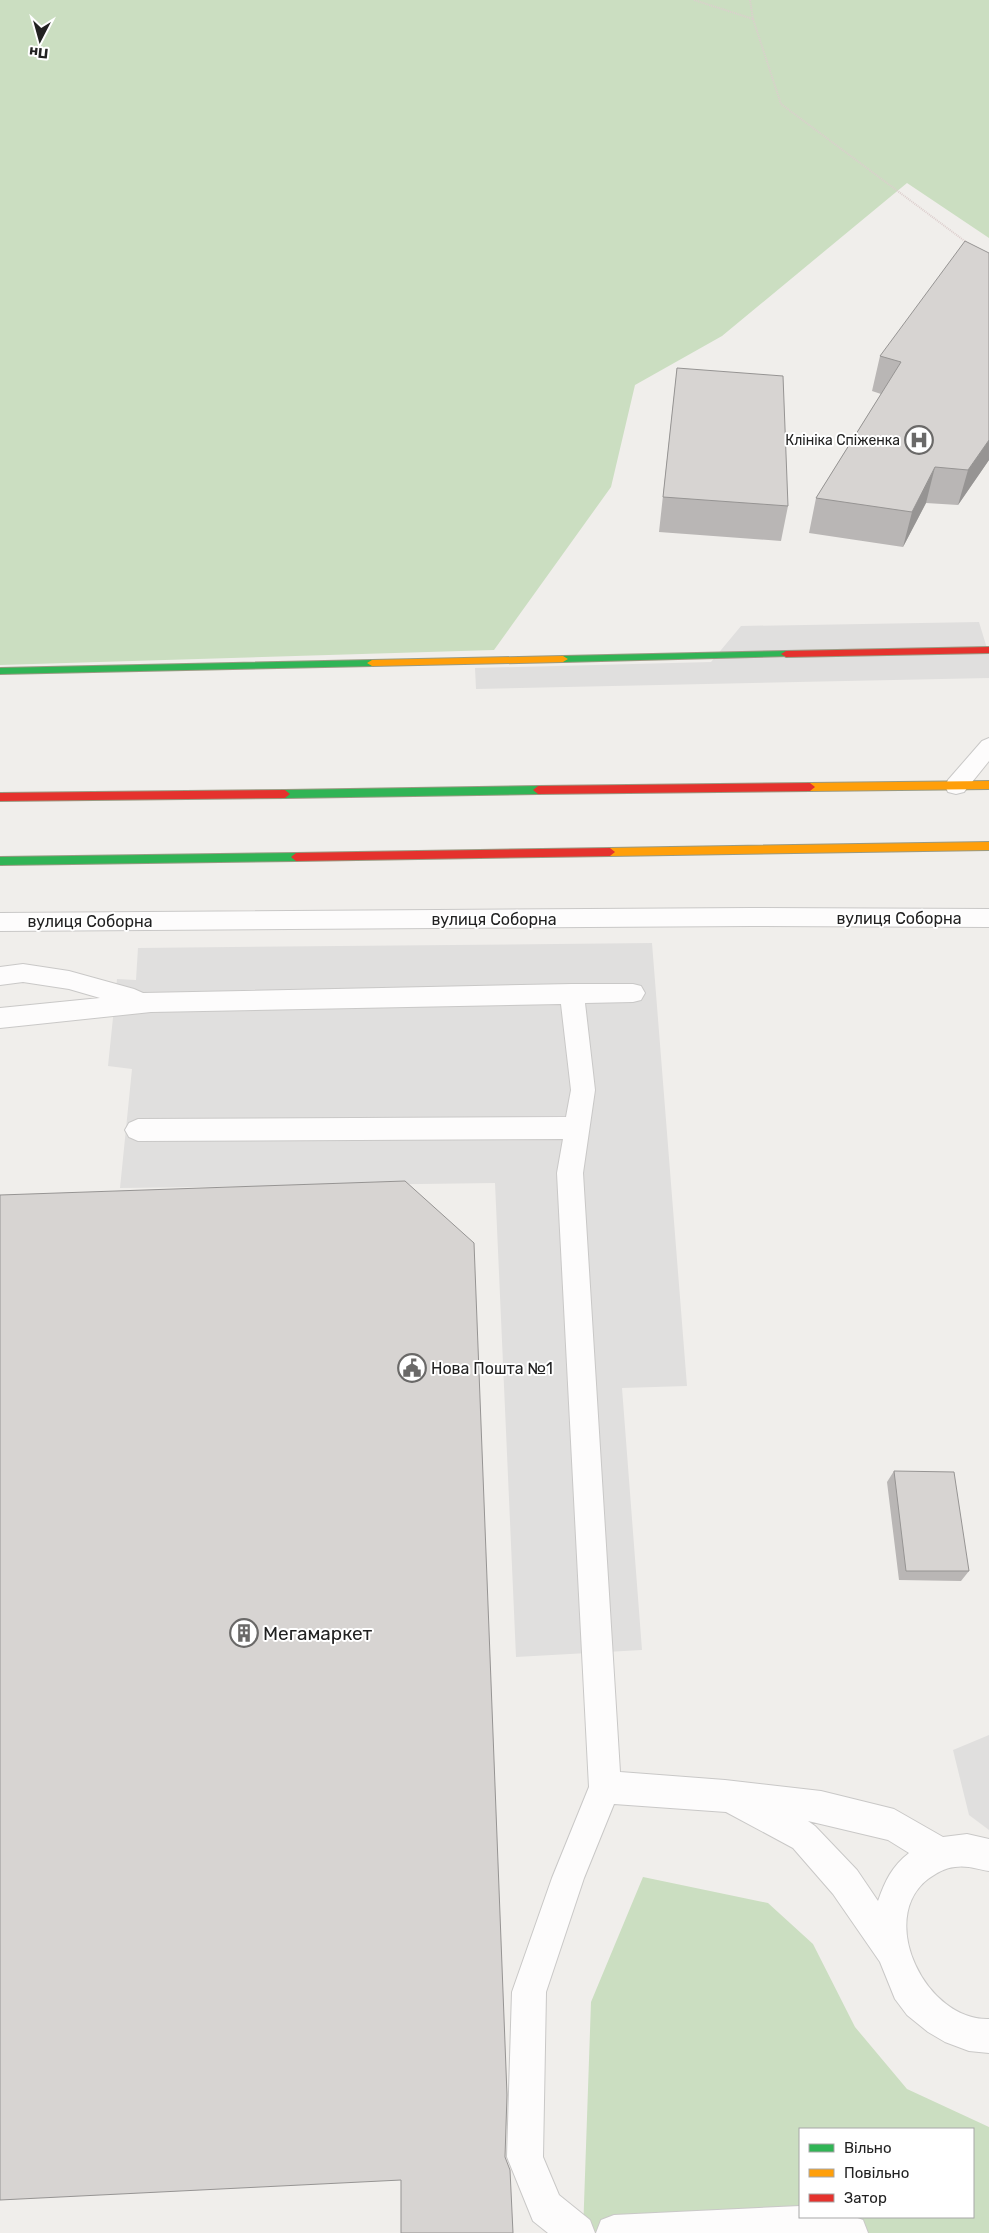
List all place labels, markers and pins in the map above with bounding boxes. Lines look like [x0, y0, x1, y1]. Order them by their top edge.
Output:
hospital icon: Клініка Спіженка [904, 425, 934, 455]
place label: Клініка Спіженка [785, 432, 900, 449]
public building icon: Нова Пошта №1 [397, 1353, 427, 1383]
place label: Нова Пошта №1 [431, 1359, 553, 1378]
building icon: Мегамаркет [229, 1618, 259, 1648]
place label: Мегамаркет [263, 1622, 373, 1645]

